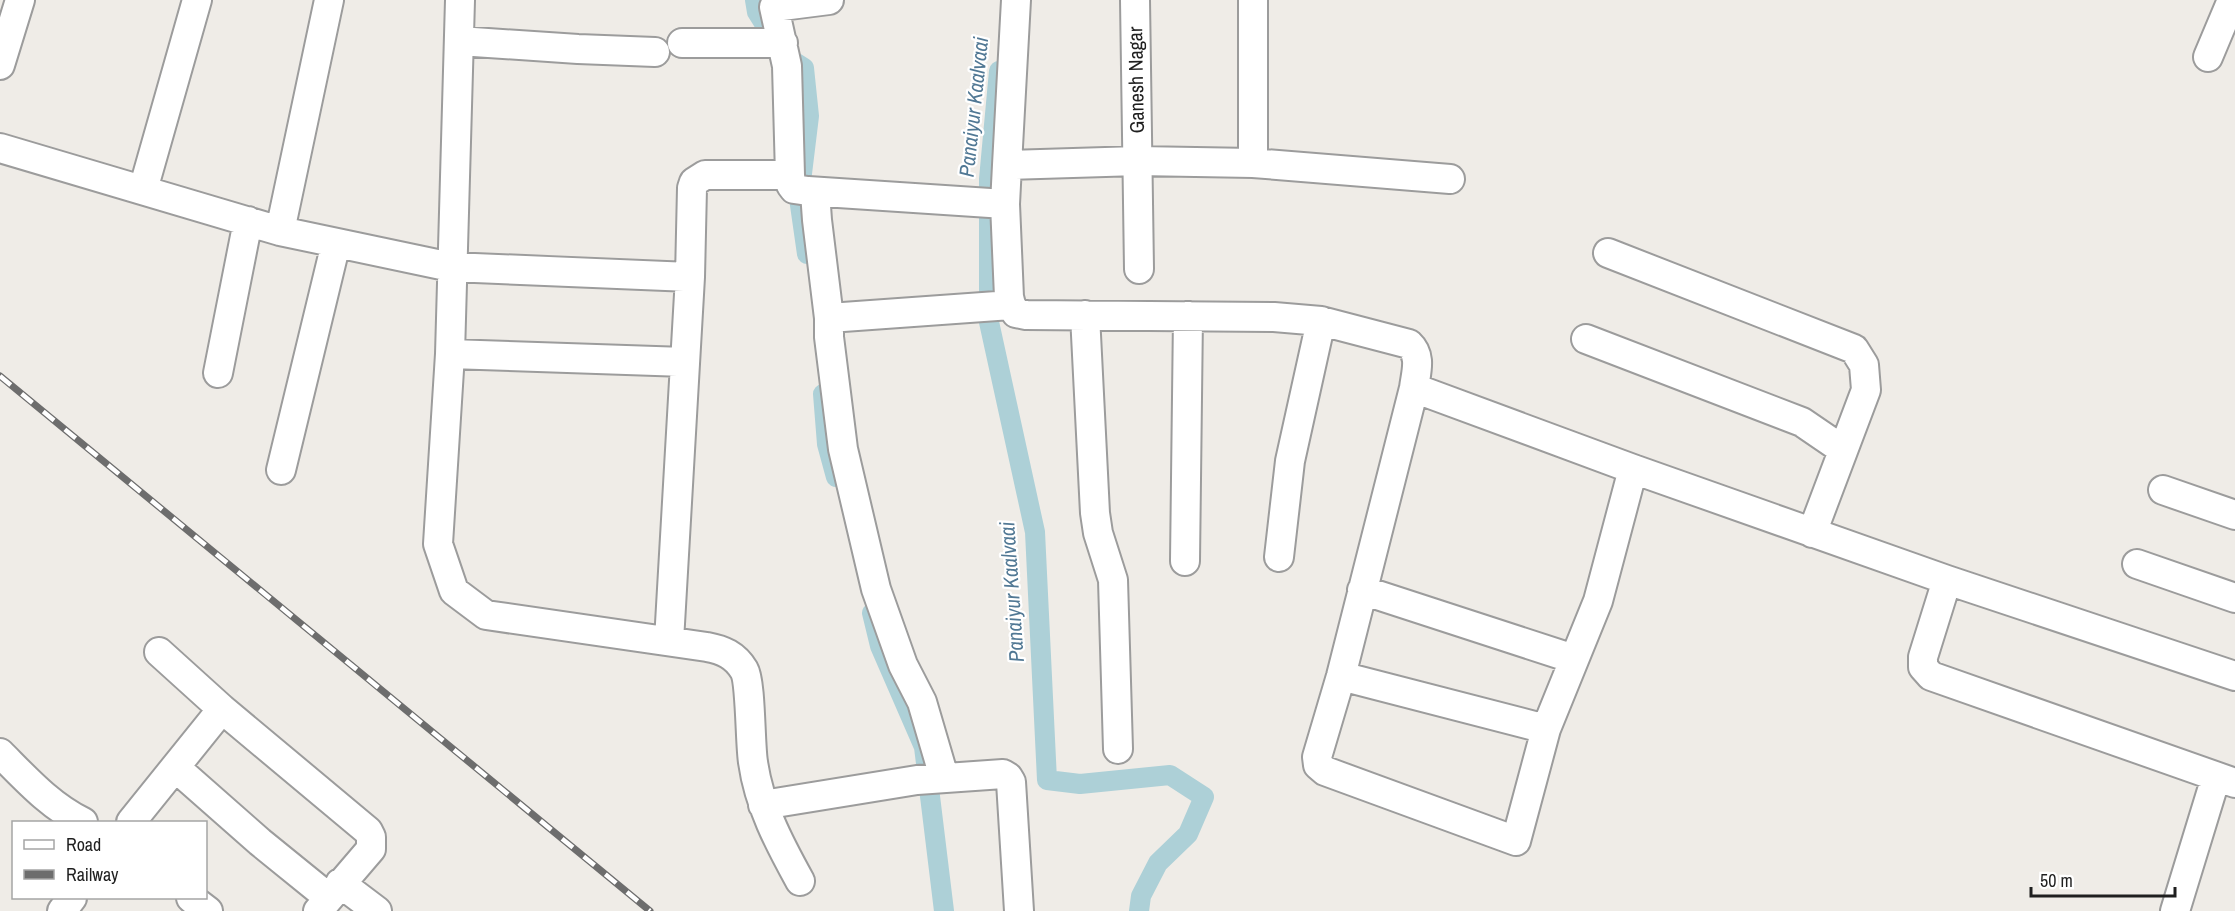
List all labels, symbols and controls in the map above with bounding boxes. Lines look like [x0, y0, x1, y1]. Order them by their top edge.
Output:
street label: Ganesh Nagar [1121, 26, 1150, 134]
water label: Panaiyur Kaalvaai [952, 35, 995, 178]
water label: Panaiyur Kaalvaai [992, 521, 1031, 663]
legend [12, 821, 207, 899]
text: Road [66, 832, 101, 857]
scale bar [2031, 860, 2175, 898]
text: Railway [66, 862, 119, 887]
text: 50 m [2040, 868, 2073, 893]

